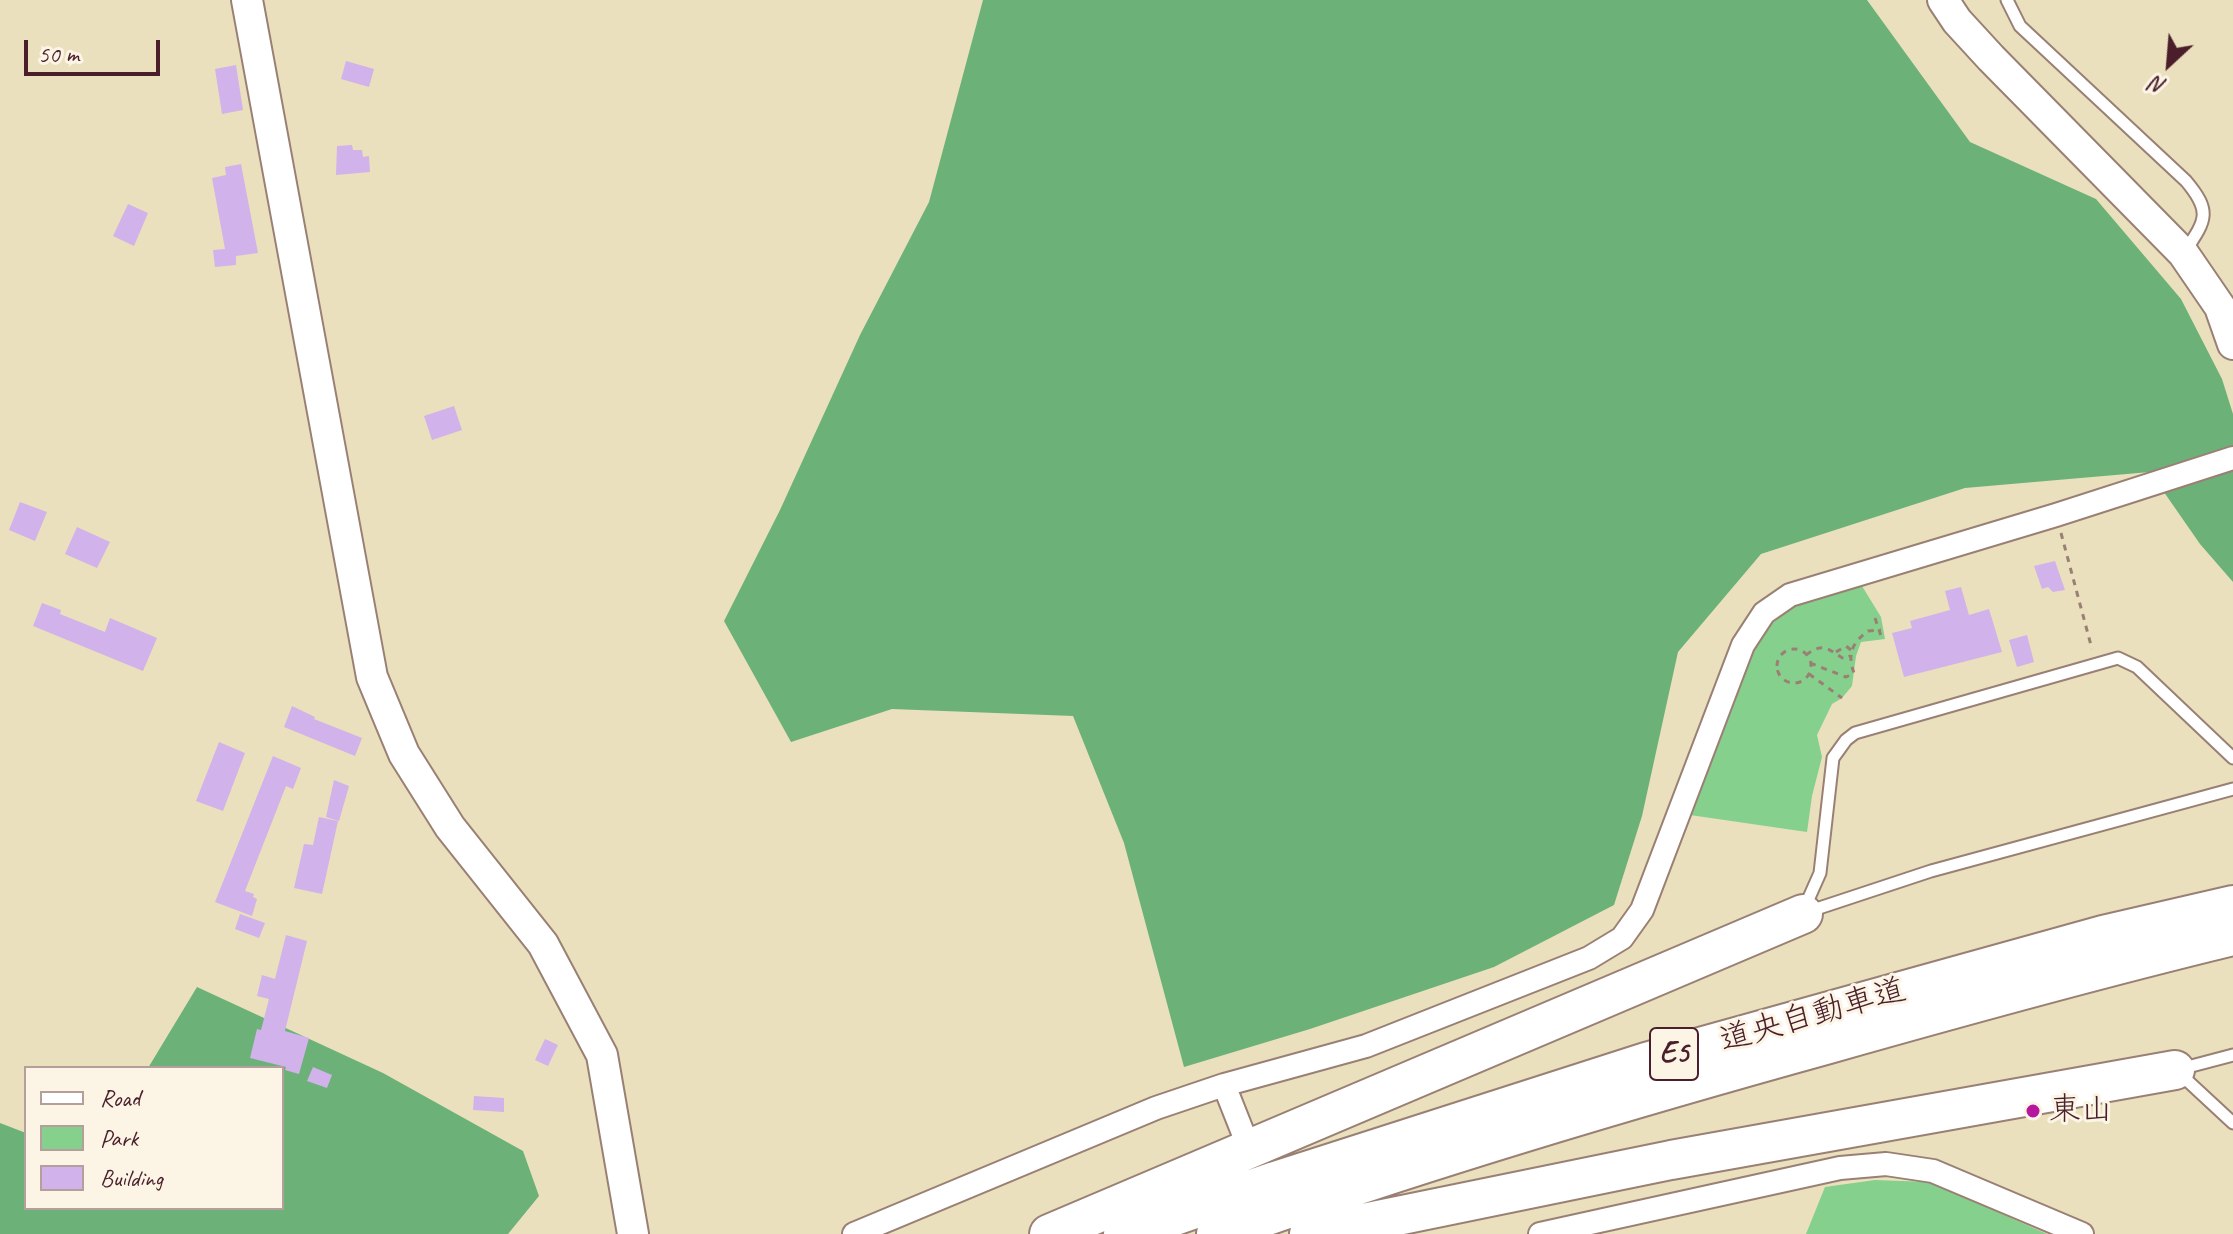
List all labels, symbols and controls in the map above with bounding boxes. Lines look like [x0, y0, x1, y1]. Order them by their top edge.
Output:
scale bar [28, 24, 164, 74]
north arrow [2129, 24, 2209, 104]
text: 50 m [38, 39, 79, 69]
text: N [2146, 70, 2171, 101]
street label: 道央自動車道 [1715, 971, 1911, 1061]
road number: E5 [1650, 1028, 1698, 1080]
legend [24, 1066, 284, 1210]
text: Road [100, 1083, 140, 1113]
place label: 東山 [2049, 1092, 2113, 1130]
marker: 東山 [2024, 1102, 2042, 1120]
text: Park [100, 1123, 138, 1153]
text: Building [100, 1163, 163, 1193]

